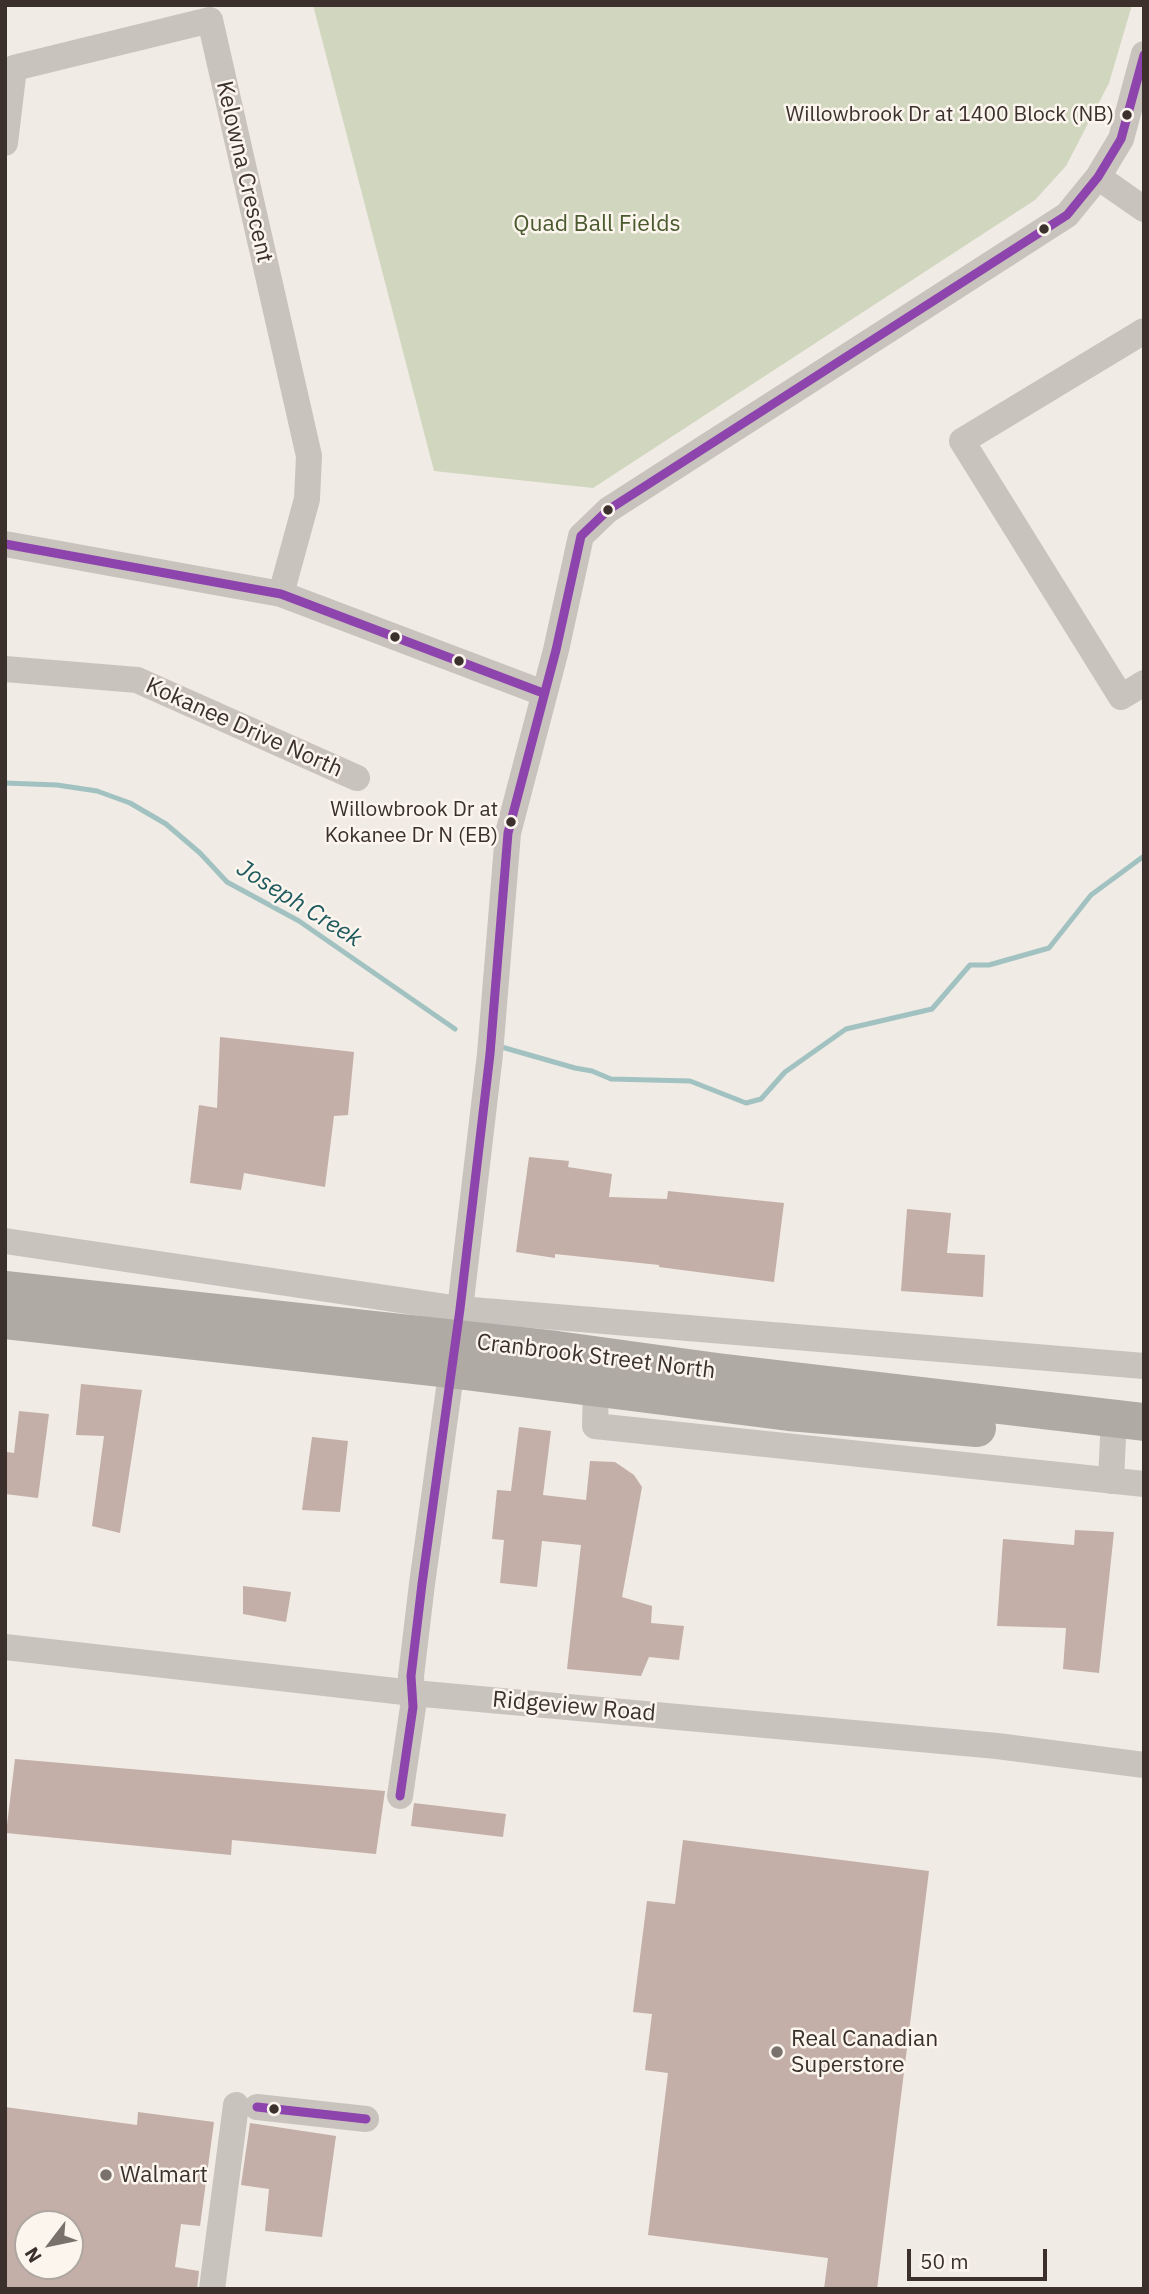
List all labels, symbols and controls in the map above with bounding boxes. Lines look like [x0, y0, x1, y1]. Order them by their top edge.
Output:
street label: Kelowna Crescent [210, 78, 278, 266]
place label: Willowbrook Dr at 1400 Block (NB) [786, 102, 1114, 128]
marker: Willowbrook Dr at 1400 Block (NB) [1120, 108, 1134, 122]
park label: Quad Ball Fields [513, 210, 681, 238]
unlabelled marker [1037, 222, 1051, 236]
unlabelled marker [601, 503, 615, 517]
unlabelled marker [388, 630, 402, 644]
unlabelled marker [452, 654, 466, 668]
street label: Kokanee Drive North [141, 672, 347, 784]
place label: Willowbrook Dr at Kokanee Dr N (EB) [325, 797, 498, 847]
marker: Willowbrook Dr at Kokanee Dr N (EB) [504, 815, 518, 829]
water label: Joseph Creek [231, 854, 367, 954]
street label: Cranbrook Street North [475, 1329, 717, 1385]
street label: Ridgeview Road [491, 1686, 657, 1728]
place label: Real Canadian Superstore [791, 2025, 938, 2079]
marker: Real Canadian Superstore [769, 2044, 785, 2060]
unlabelled marker [267, 2102, 281, 2116]
place label: Walmart [120, 2161, 208, 2189]
marker: Walmart [98, 2167, 114, 2183]
north arrow [14, 2210, 84, 2280]
scale bar [911, 2234, 1051, 2278]
text: N [19, 2243, 47, 2267]
text: 50 m [920, 2247, 969, 2275]

